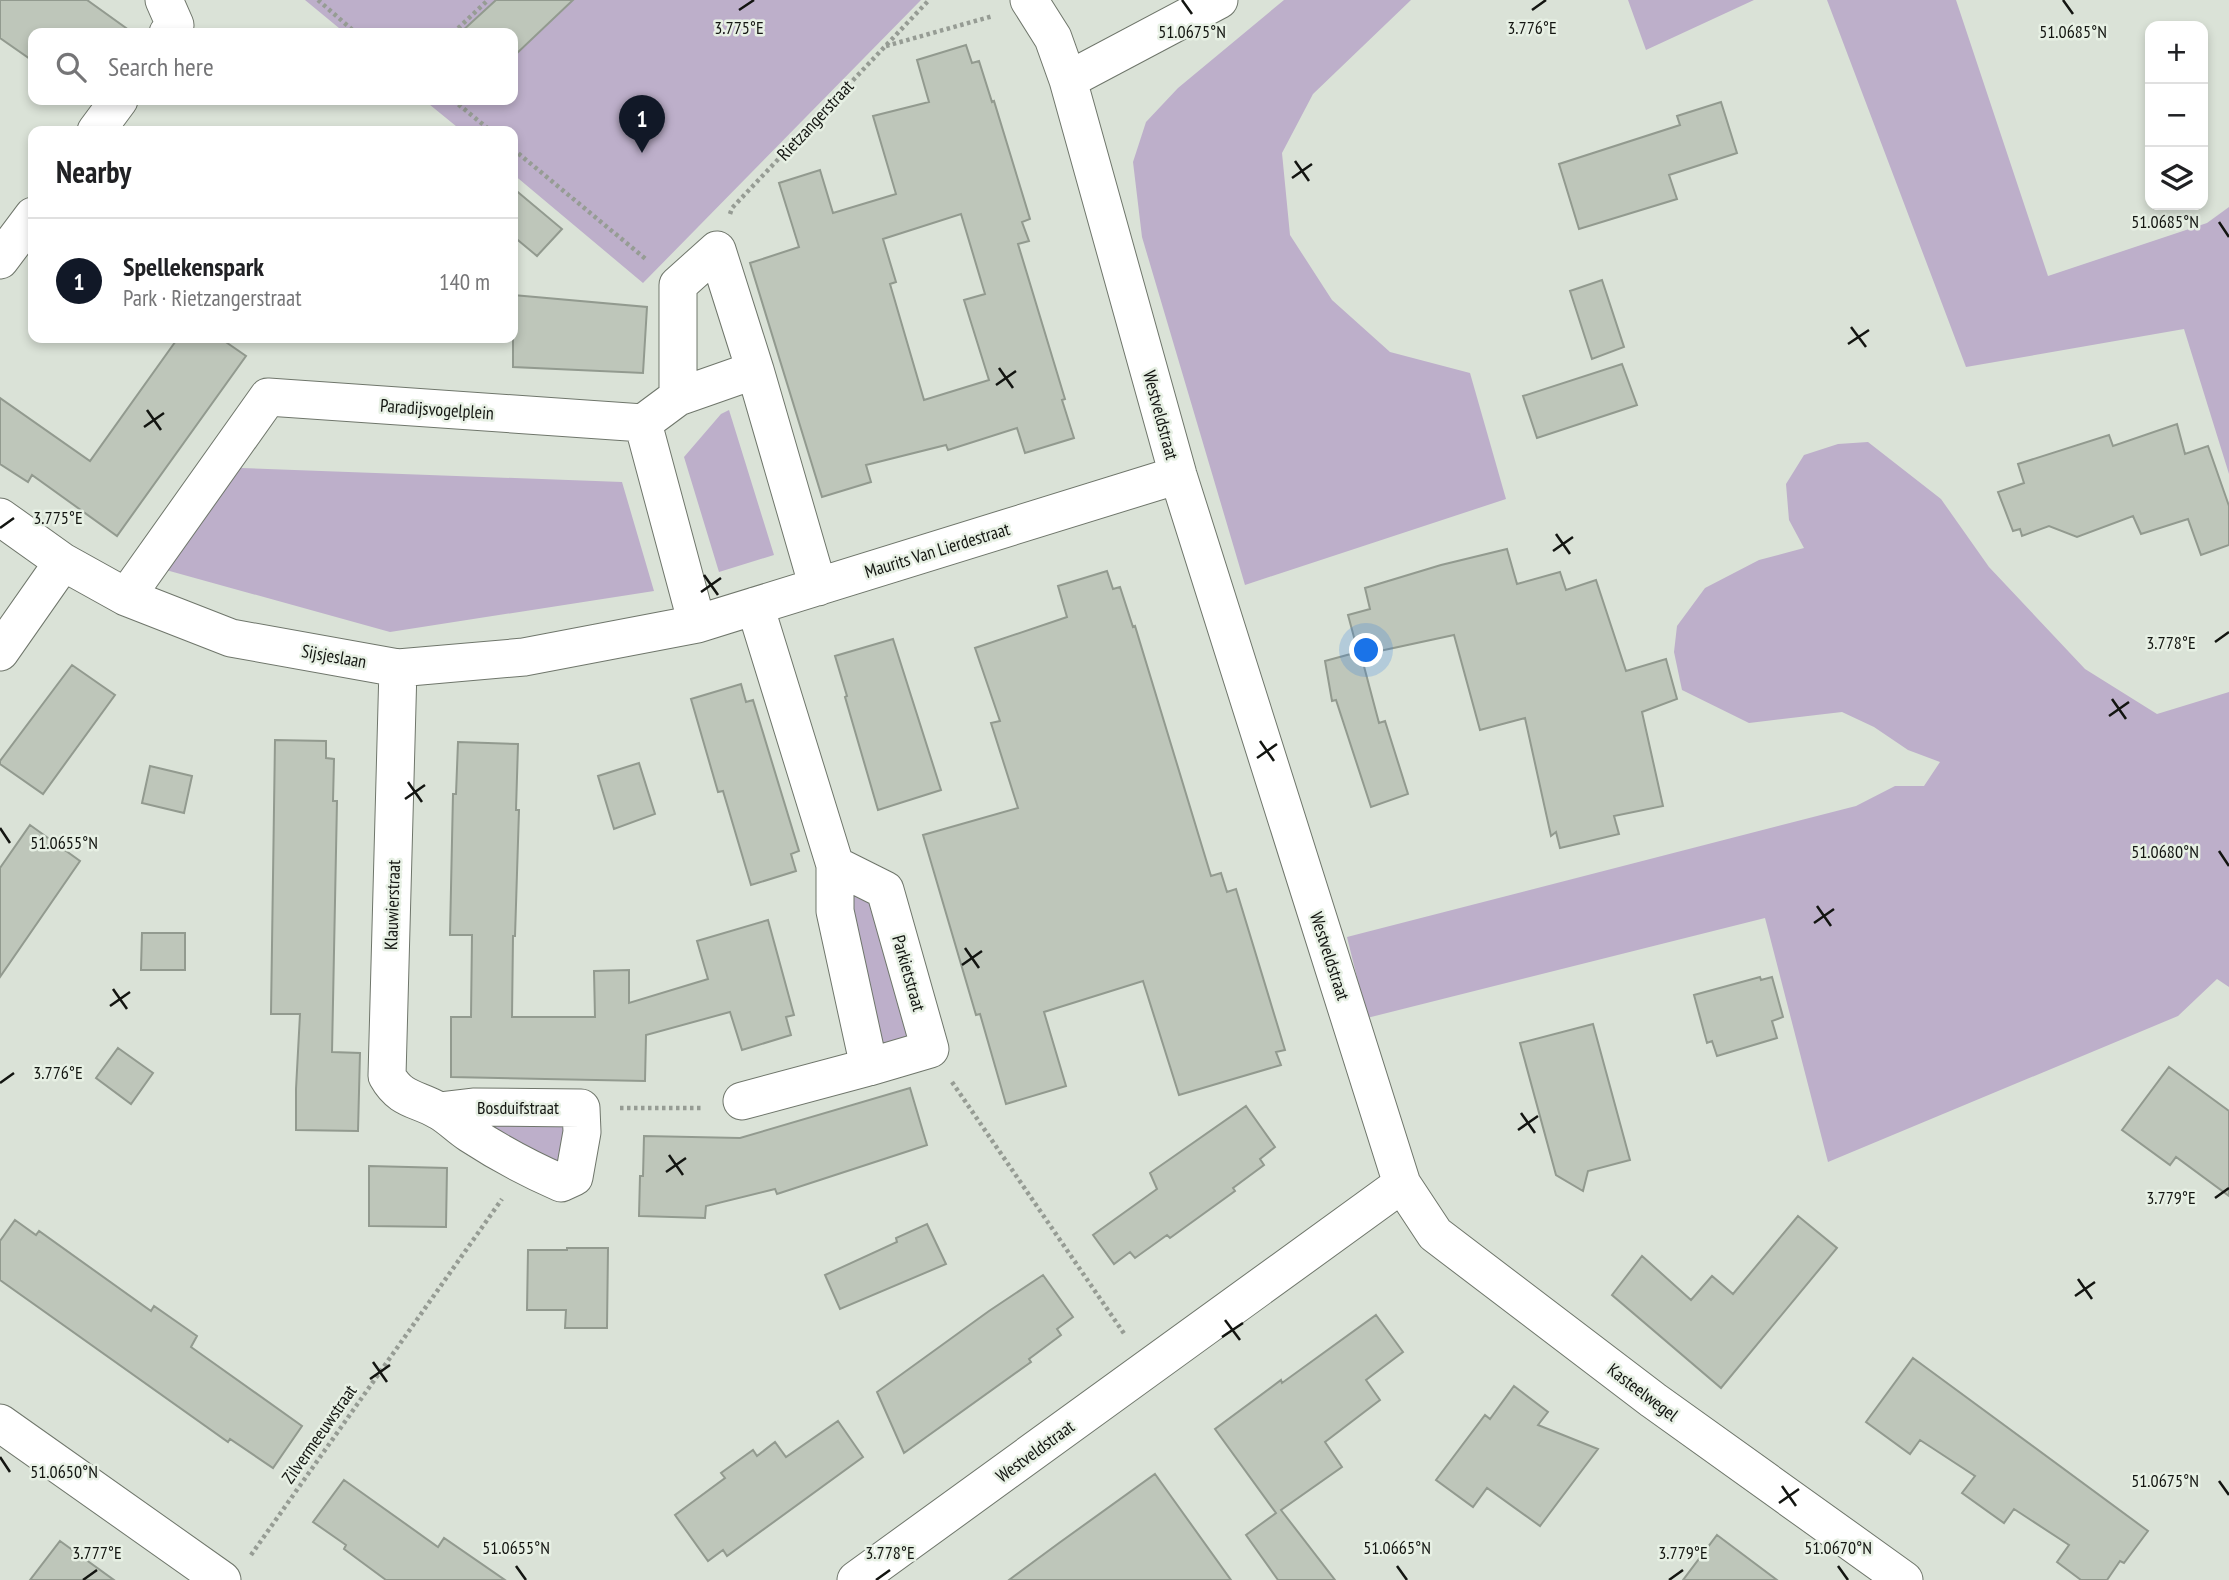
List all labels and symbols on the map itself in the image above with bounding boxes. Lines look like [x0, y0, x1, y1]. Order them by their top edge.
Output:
text: 3.775°E [714, 16, 764, 39]
text: 3.776°E [1507, 16, 1557, 39]
text: 51.0675°N [1158, 20, 1226, 43]
text: 51.0685°N [2039, 20, 2107, 43]
street label: Rietzangerstraat [772, 75, 858, 165]
pin: 1 [619, 95, 665, 153]
text: 51.0685°N [2131, 210, 2199, 233]
street label: Westveldstraat [1138, 368, 1184, 462]
street label: Paradijsvogelplein [379, 394, 495, 424]
text: 3.775°E [33, 506, 83, 529]
street label: Maurits Van Lierdestraat [862, 517, 1012, 583]
text: 3.778°E [2146, 631, 2196, 654]
your location [1349, 633, 1383, 667]
street label: Sijsjeslaan [300, 639, 368, 673]
text: 51.0655°N [30, 831, 98, 854]
text: 51.0680°N [2131, 840, 2199, 863]
street label: Klauwierstraat [379, 859, 405, 951]
street label: Westveldstraat [1305, 909, 1355, 1003]
street label: Parkietstraat [887, 932, 931, 1014]
text: 3.776°E [33, 1061, 83, 1084]
street label: Bosduifstraat [477, 1096, 559, 1119]
text: 3.779°E [2146, 1186, 2196, 1209]
street label: Kasteelwegel [1603, 1358, 1684, 1427]
street label: Zilvermeeuwstraat [276, 1380, 362, 1488]
street label: Westveldstraat [991, 1415, 1079, 1487]
text: 51.0650°N [30, 1460, 98, 1483]
text: 51.0675°N [2131, 1469, 2199, 1492]
text: 51.0655°N [482, 1536, 550, 1559]
text: 51.0665°N [1363, 1536, 1431, 1559]
text: 51.0670°N [1804, 1536, 1872, 1559]
text: 3.777°E [72, 1541, 122, 1564]
text: 3.778°E [865, 1541, 915, 1564]
text: 3.779°E [1658, 1541, 1708, 1564]

